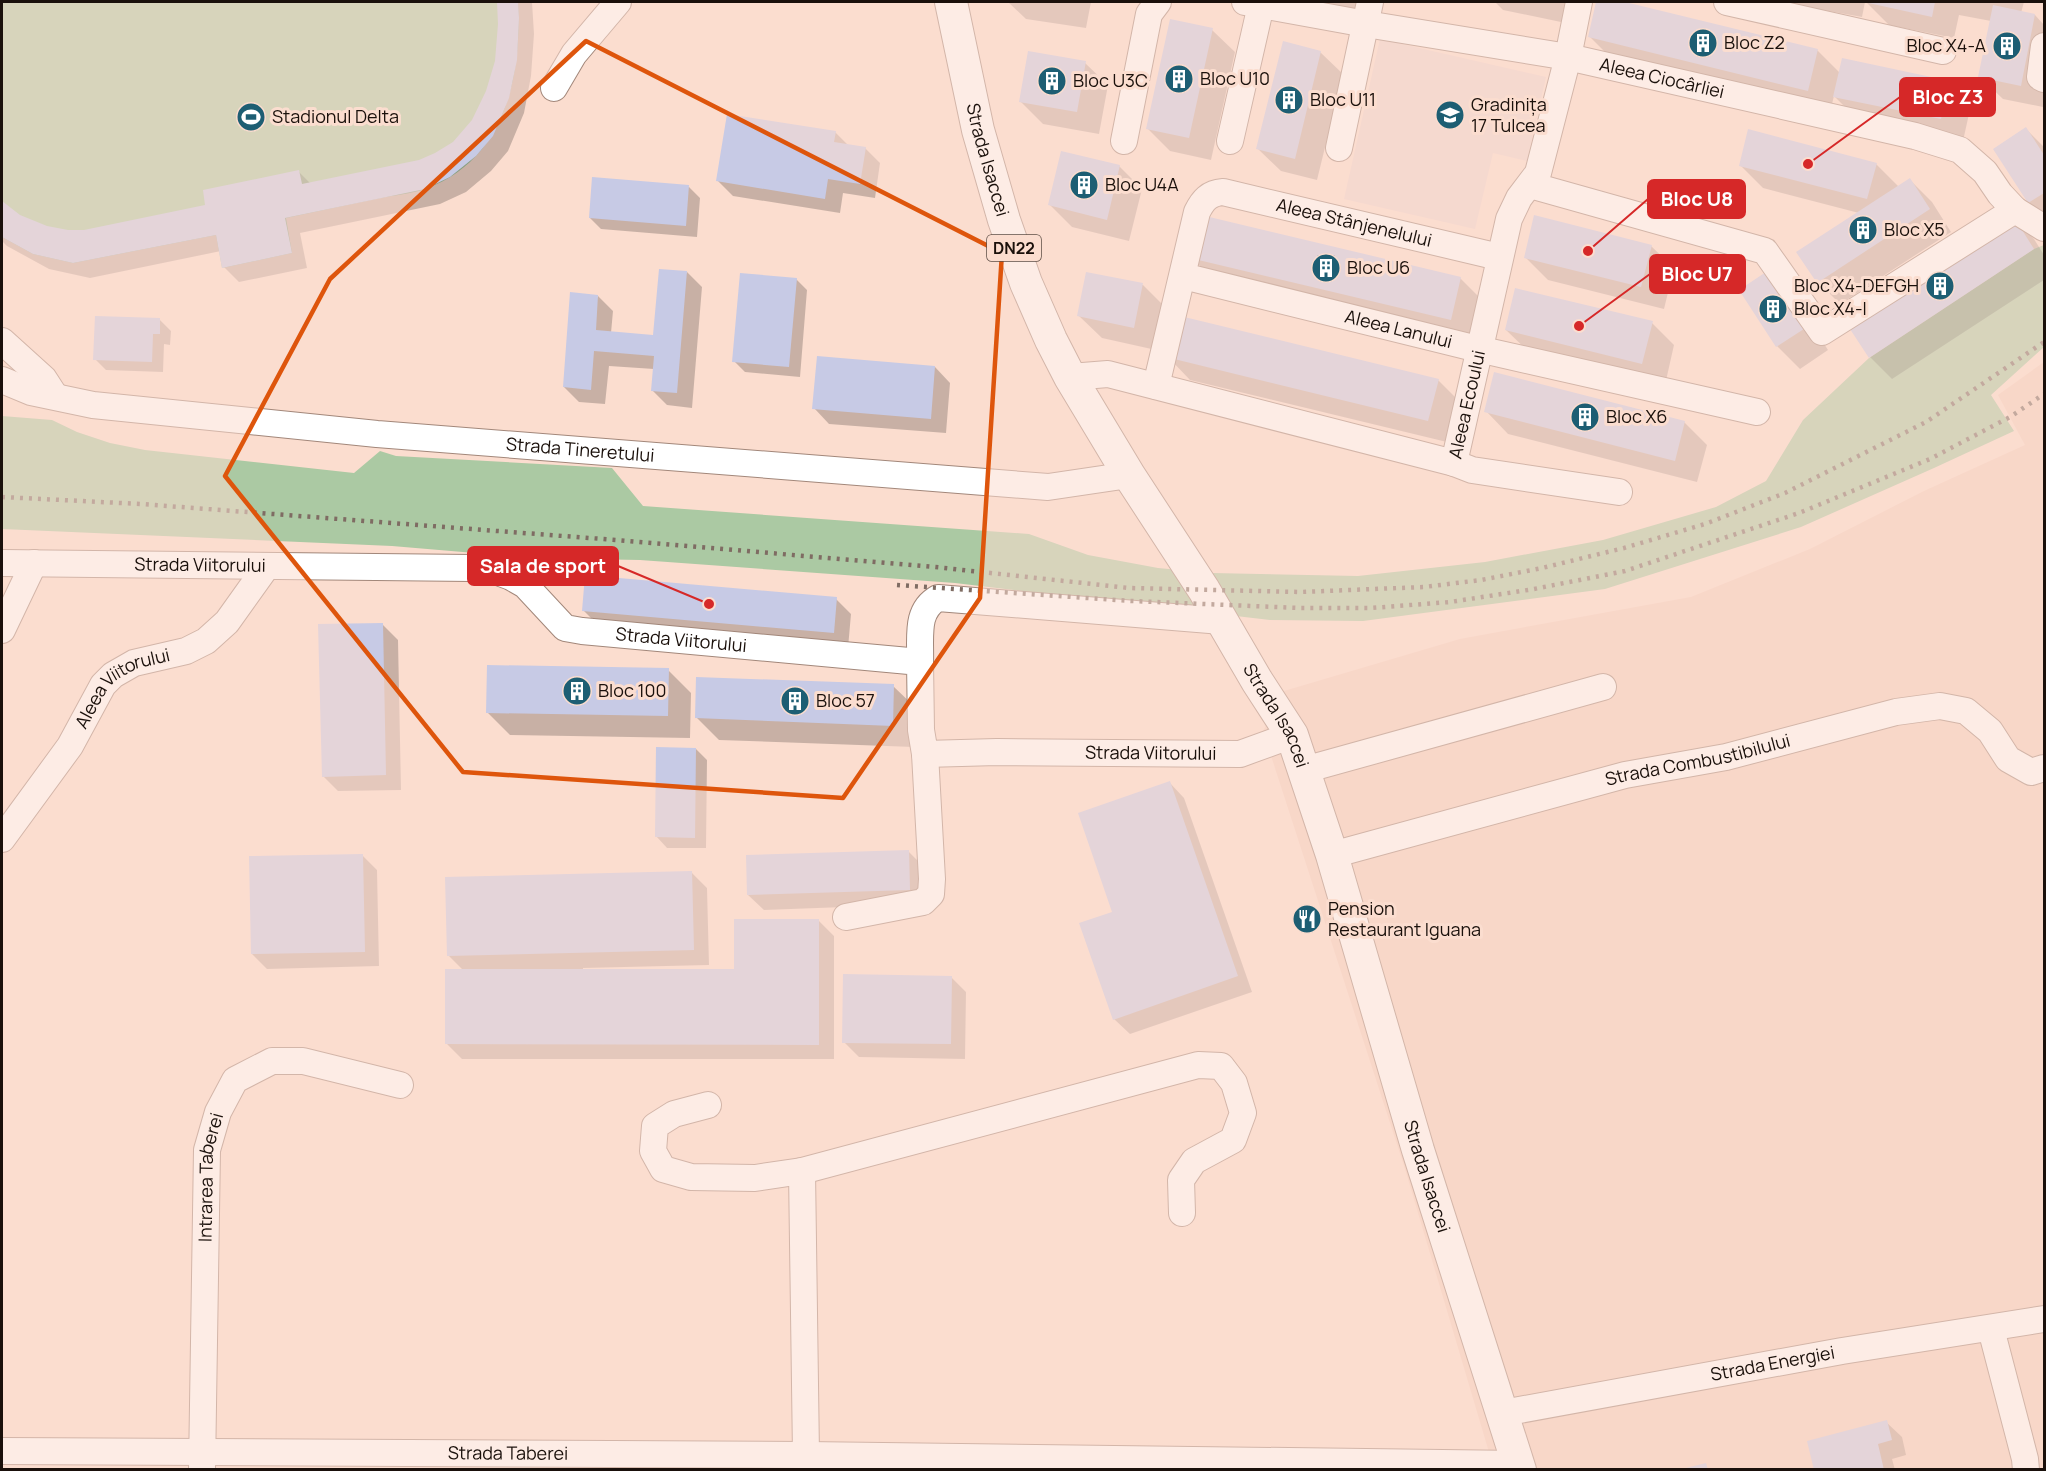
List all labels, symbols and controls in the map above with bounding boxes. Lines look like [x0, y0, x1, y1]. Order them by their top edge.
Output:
building icon: Bloc Z2 [1687, 27, 1719, 59]
place label: Bloc Z2 [1724, 30, 1785, 54]
building icon: Bloc X4-A [1991, 30, 2023, 62]
place label: Bloc X4-A [1906, 33, 1987, 57]
street label: Aleea Ciocârliei [1597, 52, 1727, 103]
building icon: Bloc U10 [1163, 63, 1195, 95]
building icon: Bloc U3C [1036, 65, 1068, 97]
place label: Bloc U10 [1200, 66, 1270, 90]
place label: Bloc U3C [1073, 68, 1148, 92]
callout: Bloc Z3 [1900, 78, 1995, 116]
text: Bloc Z3 [1913, 83, 1984, 110]
building icon: Bloc U11 [1273, 84, 1305, 116]
place label: Bloc U11 [1310, 87, 1376, 111]
place label: Gradinița 17 Tulcea [1471, 92, 1547, 137]
school or university icon: Gradinița 17 Tulcea [1434, 99, 1466, 131]
sports icon: Stadionul Delta [235, 101, 267, 133]
street label: Strada Isaccei [962, 101, 1015, 219]
place label: Stadionul Delta [272, 104, 399, 128]
building icon: Bloc U4A [1068, 169, 1100, 201]
place label: Bloc U4A [1105, 172, 1179, 196]
callout: Bloc U8 [1648, 180, 1745, 218]
text: Bloc U8 [1661, 185, 1733, 212]
street label: Aleea Stânjenelului [1274, 192, 1434, 252]
building icon: Bloc X5 [1847, 214, 1879, 246]
place label: Bloc X5 [1884, 217, 1945, 241]
road number: DN22 [987, 235, 1041, 261]
building icon: Bloc U6 [1310, 252, 1342, 284]
place label: Bloc U6 [1347, 255, 1410, 279]
callout: Bloc U7 [1650, 255, 1745, 293]
text: Bloc U7 [1661, 260, 1733, 287]
building icon: Bloc X4-DEFGH [1924, 270, 1956, 302]
place label: Bloc X4-DEFGH [1794, 273, 1919, 297]
building icon: Bloc X4-I [1757, 293, 1789, 325]
place label: Bloc X4-I [1794, 296, 1867, 320]
street label: Aleea Lanului [1343, 304, 1455, 353]
street label: Aleea Ecoului [1442, 348, 1490, 461]
building icon: Bloc X6 [1569, 401, 1601, 433]
place label: Bloc X6 [1606, 404, 1668, 428]
street label: Strada Tineretului [505, 431, 655, 467]
callout: Sala de sport [468, 547, 618, 585]
street label: Strada Viitorului [134, 551, 266, 577]
text: Sala de sport [480, 552, 606, 579]
street label: Strada Viitorului [615, 621, 748, 657]
street label: Aleea Viitorului [69, 642, 172, 732]
street label: Strada Isaccei [1238, 659, 1315, 771]
building icon: Bloc 100 [561, 675, 593, 707]
place label: Bloc 100 [598, 678, 666, 702]
building icon: Bloc 57 [779, 685, 811, 717]
place label: Bloc 57 [816, 688, 875, 712]
street label: Strada Combustibilului [1602, 728, 1793, 791]
street label: Strada Viitorului [1085, 740, 1217, 765]
place label: Pension Restaurant Iguana [1328, 896, 1481, 941]
restaurant icon: Pension Restaurant Iguana [1291, 903, 1323, 935]
street label: Intrarea Taberei [193, 1110, 228, 1242]
street label: Strada Isaccei [1399, 1117, 1457, 1235]
street label: Strada Energiei [1708, 1340, 1836, 1386]
street label: Strada Taberei [448, 1440, 568, 1465]

